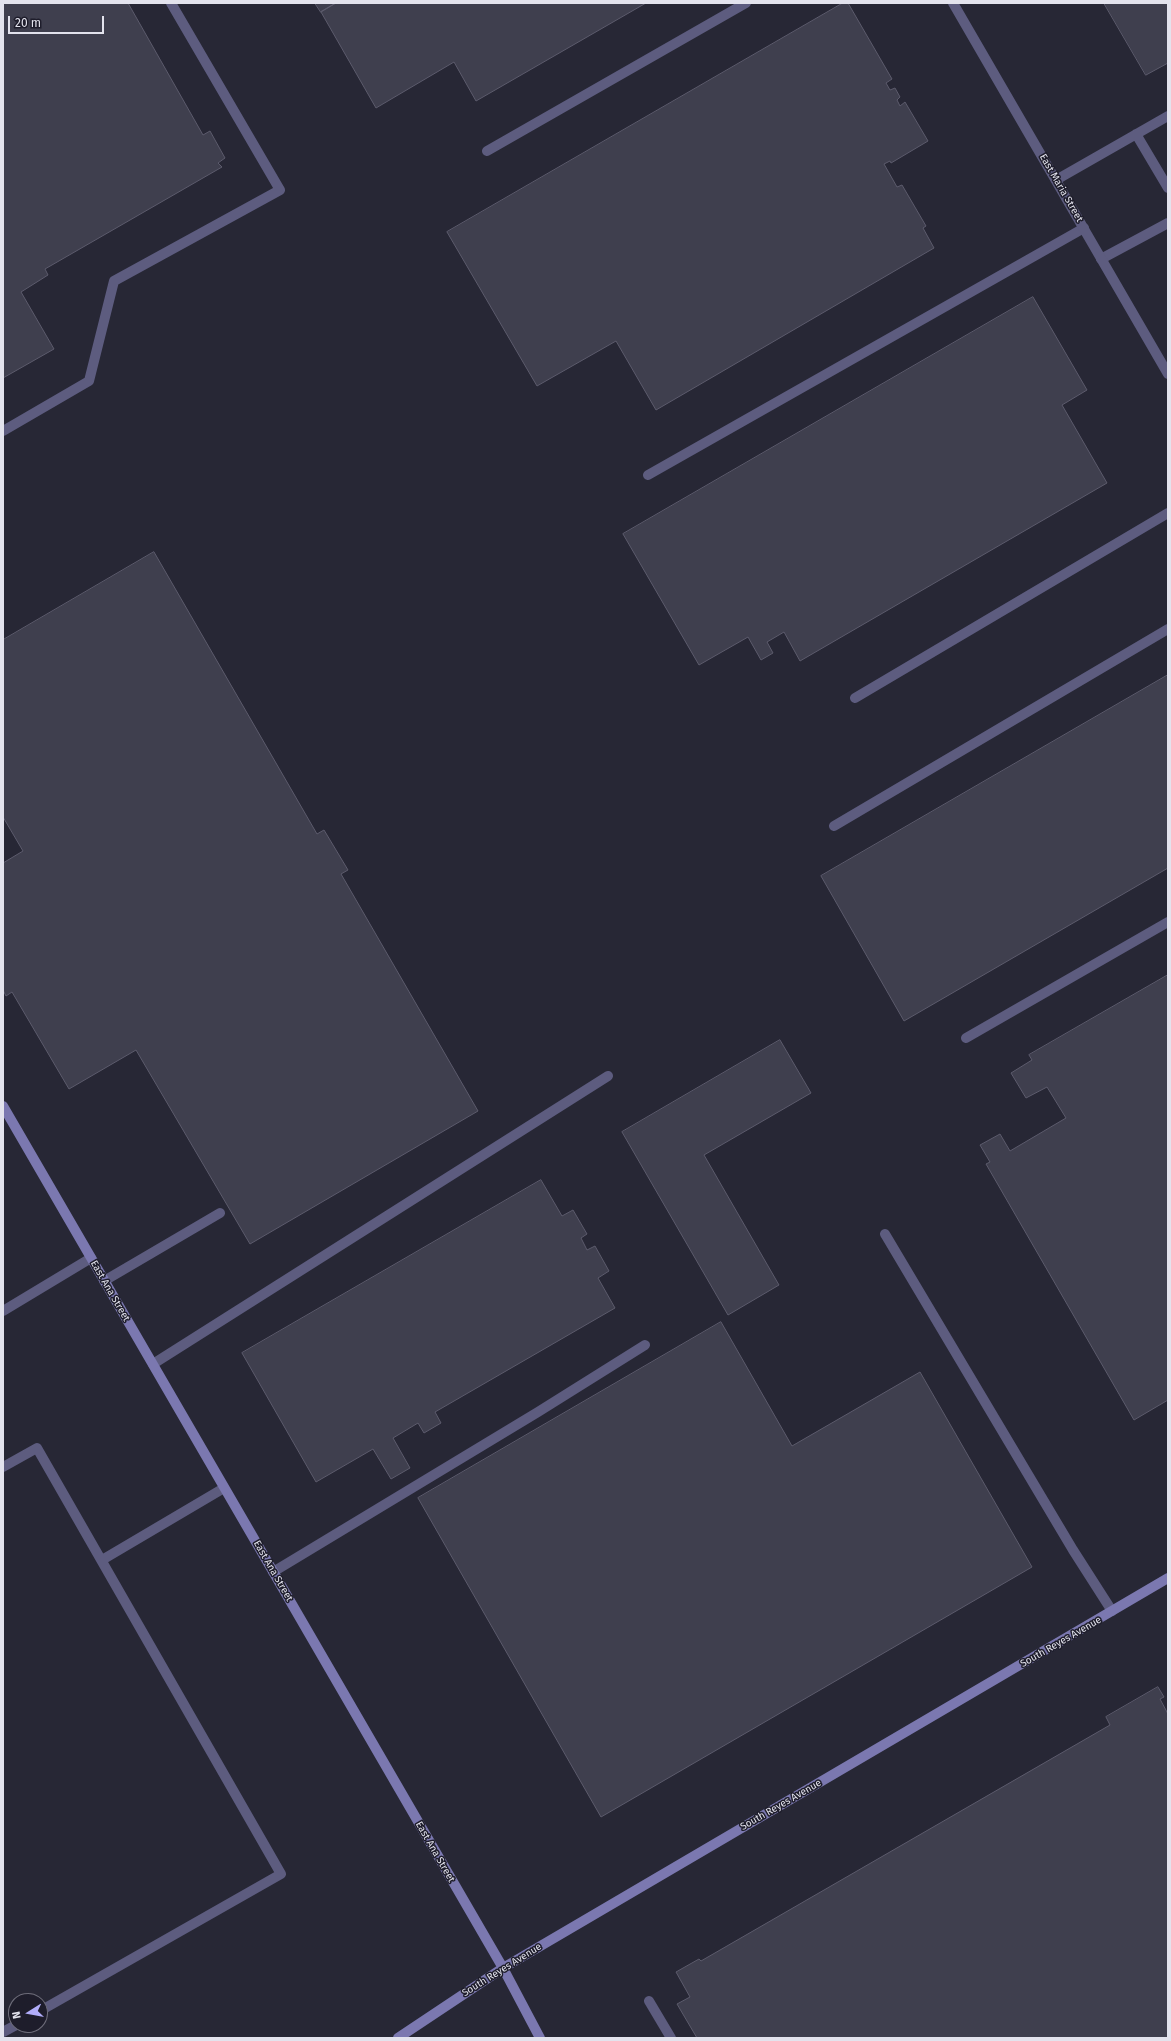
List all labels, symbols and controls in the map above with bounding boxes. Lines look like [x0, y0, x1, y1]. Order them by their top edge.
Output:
scale bar [10, 8, 106, 34]
text: 20 m [15, 16, 41, 30]
street label: East Maria Street [1037, 152, 1085, 224]
street label: East Ana Street [88, 1258, 132, 1324]
street label: East Ana Street [251, 1538, 295, 1604]
street label: South Reyes Avenue [1018, 1614, 1104, 1670]
street label: South Reyes Avenue [738, 1777, 824, 1833]
street label: East Ana Street [413, 1819, 457, 1885]
street label: South Reyes Avenue [460, 1941, 544, 1999]
north arrow [8, 1993, 48, 2033]
text: N [10, 2010, 24, 2020]

